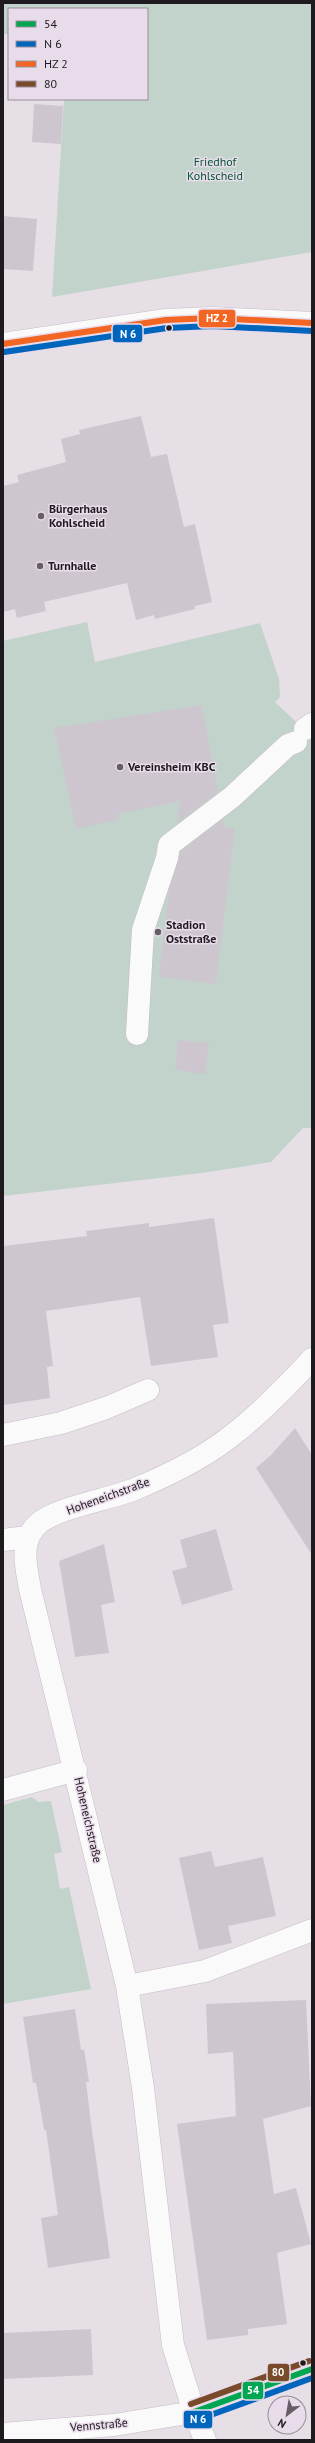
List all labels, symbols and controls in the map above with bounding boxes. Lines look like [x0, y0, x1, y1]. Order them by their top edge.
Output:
legend [8, 8, 148, 100]
text: 54 [44, 16, 58, 31]
text: N 6 [44, 36, 62, 51]
text: HZ 2 [44, 56, 68, 71]
text: 80 [44, 76, 58, 91]
park label: Friedhof Kohlscheid [187, 154, 243, 183]
line badge: HZ 2 [198, 309, 236, 328]
text: HZ 2 [206, 311, 228, 325]
unlabelled marker [164, 323, 174, 333]
line badge: N 6 [112, 324, 143, 343]
text: N 6 [120, 327, 136, 341]
place label: Bürgerhaus Kohlscheid [49, 501, 108, 530]
marker: Bürgerhaus Kohlscheid [36, 511, 46, 521]
place label: Turnhalle [48, 558, 96, 573]
marker: Turnhalle [35, 561, 45, 571]
place label: Vereinsheim KBC [127, 759, 216, 774]
marker: Vereinsheim KBC [115, 762, 125, 772]
place label: Stadion Oststraße [166, 917, 216, 946]
marker: Stadion Oststraße [153, 927, 163, 937]
street label: Hoheneichstraße [64, 1474, 151, 1518]
street label: Hoheneichstraße [71, 1776, 106, 1864]
unlabelled marker [298, 2358, 308, 2368]
line badge: 80 [267, 2363, 290, 2382]
text: 80 [272, 2365, 284, 2379]
line badge: 54 [242, 2381, 264, 2400]
text: 54 [247, 2383, 260, 2397]
north arrow [267, 2395, 307, 2435]
line badge: N 6 [183, 2410, 213, 2429]
text: N 6 [190, 2412, 206, 2426]
street label: Vennstraße [69, 2415, 128, 2435]
text: N [275, 2416, 289, 2431]

